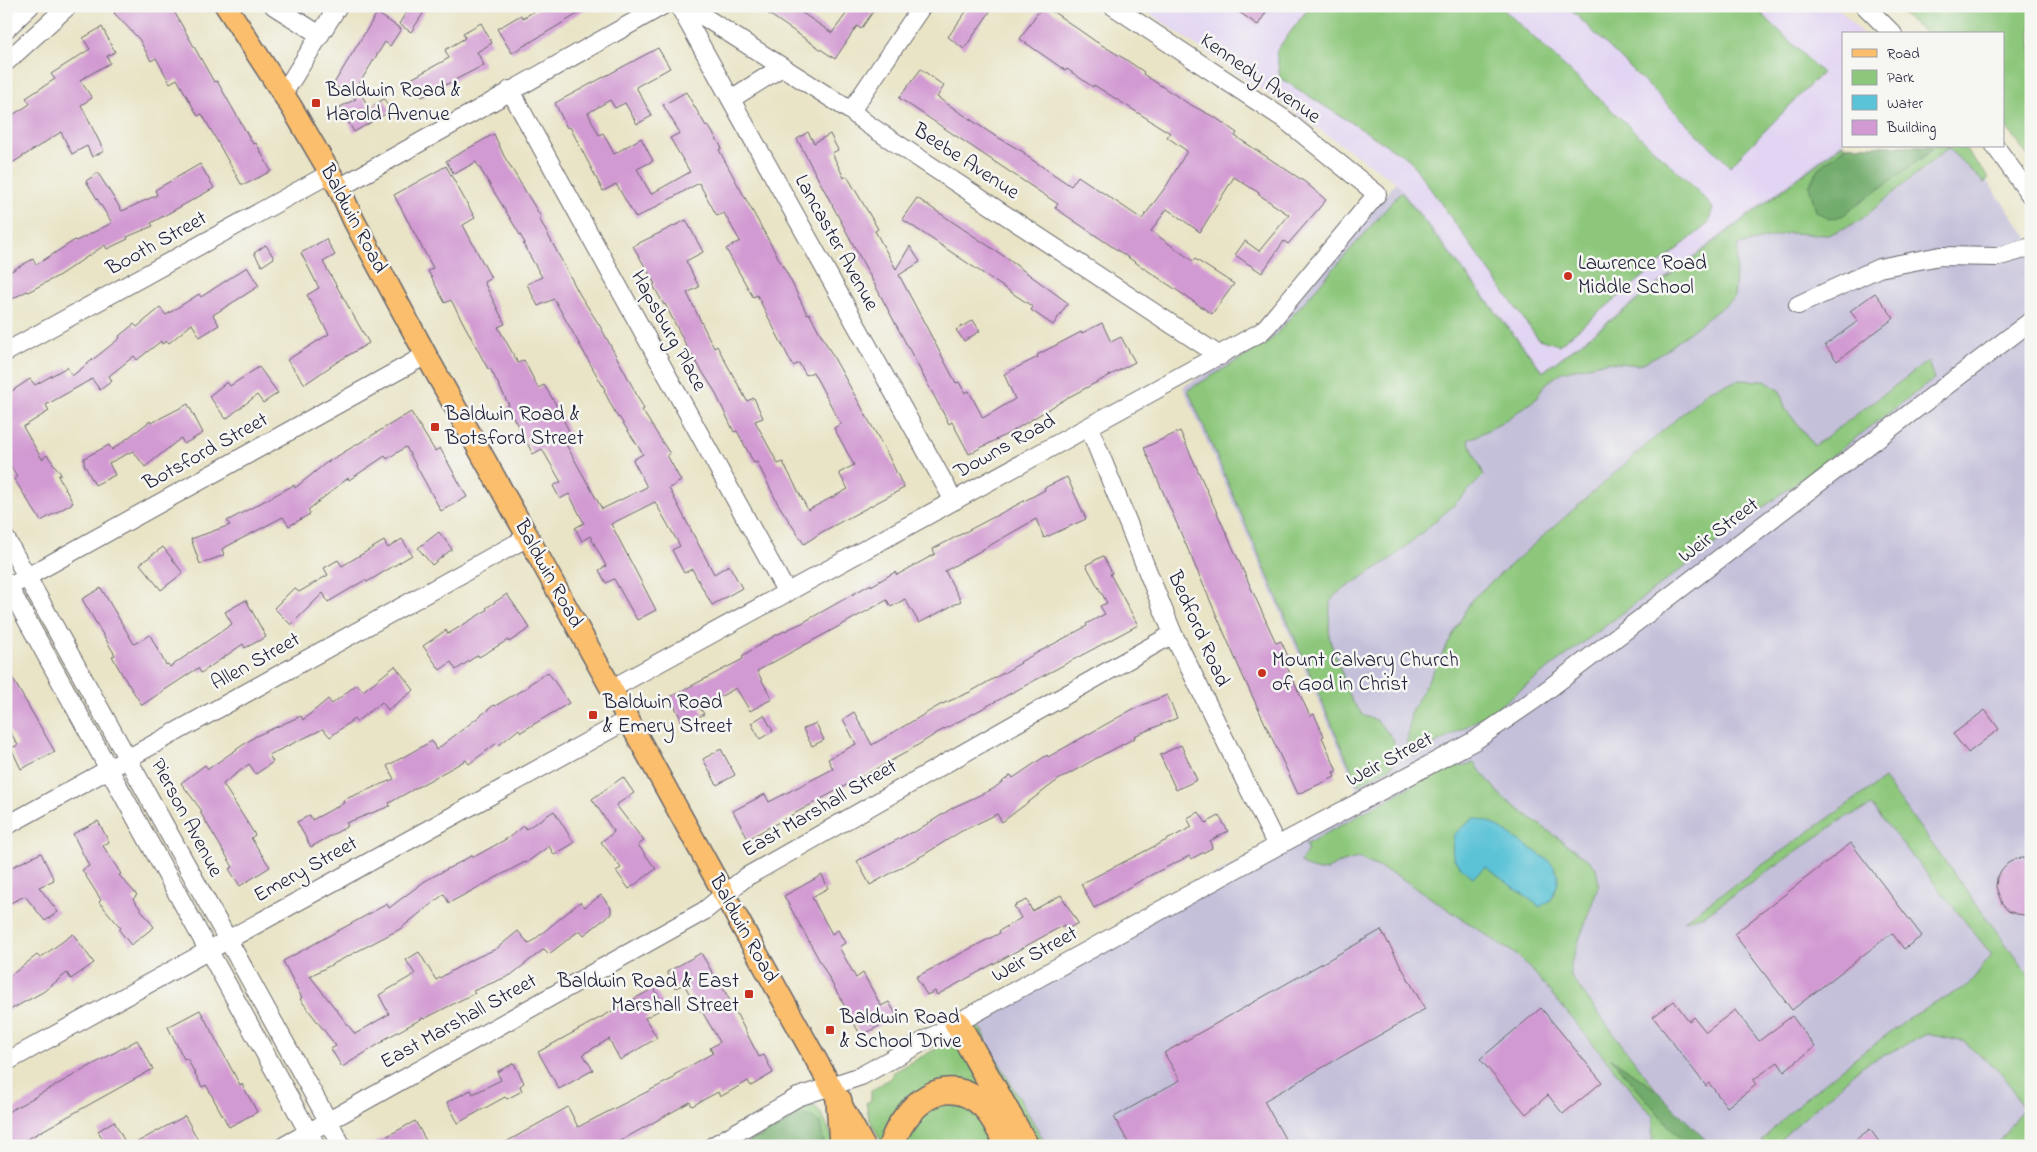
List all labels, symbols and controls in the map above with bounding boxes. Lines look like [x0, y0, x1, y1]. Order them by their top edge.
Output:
street label: Kennedy Avenue [1192, 26, 1327, 134]
legend [1842, 32, 2004, 148]
text: Road [1887, 43, 1920, 65]
text: Park [1887, 67, 1915, 89]
place label: Baldwin Road & Harold Avenue [325, 76, 461, 130]
text: Water [1887, 93, 1923, 115]
marker: Baldwin Road & Harold Avenue [310, 97, 322, 109]
street label: Beebe Avenue [906, 116, 1026, 208]
text: Building [1886, 117, 1936, 140]
street label: Baldwin Road [311, 158, 394, 279]
street label: Lancaster Avenue [786, 169, 886, 317]
street label: Booth Street [100, 204, 213, 285]
place label: Lawrence Road Middle School [1578, 249, 1707, 303]
street label: Hapsburg Place [621, 265, 714, 399]
marker: Lawrence Road Middle School [1562, 270, 1574, 282]
place label: Baldwin Road & Botsford Street [444, 400, 584, 454]
street label: Botsford Street [137, 405, 274, 499]
street label: Downs Road [948, 407, 1061, 488]
marker: Baldwin Road & Botsford Street [429, 421, 441, 433]
street label: Weir Street [1672, 491, 1766, 571]
street label: Baldwin Road [505, 514, 590, 634]
street label: Bedford Road [1159, 565, 1237, 692]
street label: Allen Street [206, 625, 306, 699]
place label: Mount Calvary Church of God in Christ [1272, 646, 1459, 700]
marker: Mount Calvary Church of God in Christ [1256, 667, 1268, 679]
place label: Baldwin Road & Emery Street [602, 688, 733, 744]
marker: Baldwin Road & Emery Street [587, 709, 599, 721]
street label: Weir Street [1341, 725, 1439, 795]
street label: East Marshall Street [737, 752, 903, 866]
street label: Pierson Avenue [142, 753, 230, 883]
street label: Emery Street [249, 829, 364, 913]
street label: Baldwin Road [700, 869, 785, 989]
street label: Weir Street [987, 919, 1083, 991]
street label: East Marshall Street [375, 966, 543, 1078]
place label: Baldwin Road & East Marshall Street [556, 967, 739, 1021]
marker: Baldwin Road & East Marshall Street [743, 988, 755, 1000]
place label: Baldwin Road & School Drive [839, 1003, 962, 1057]
marker: Baldwin Road & School Drive [824, 1024, 836, 1036]

